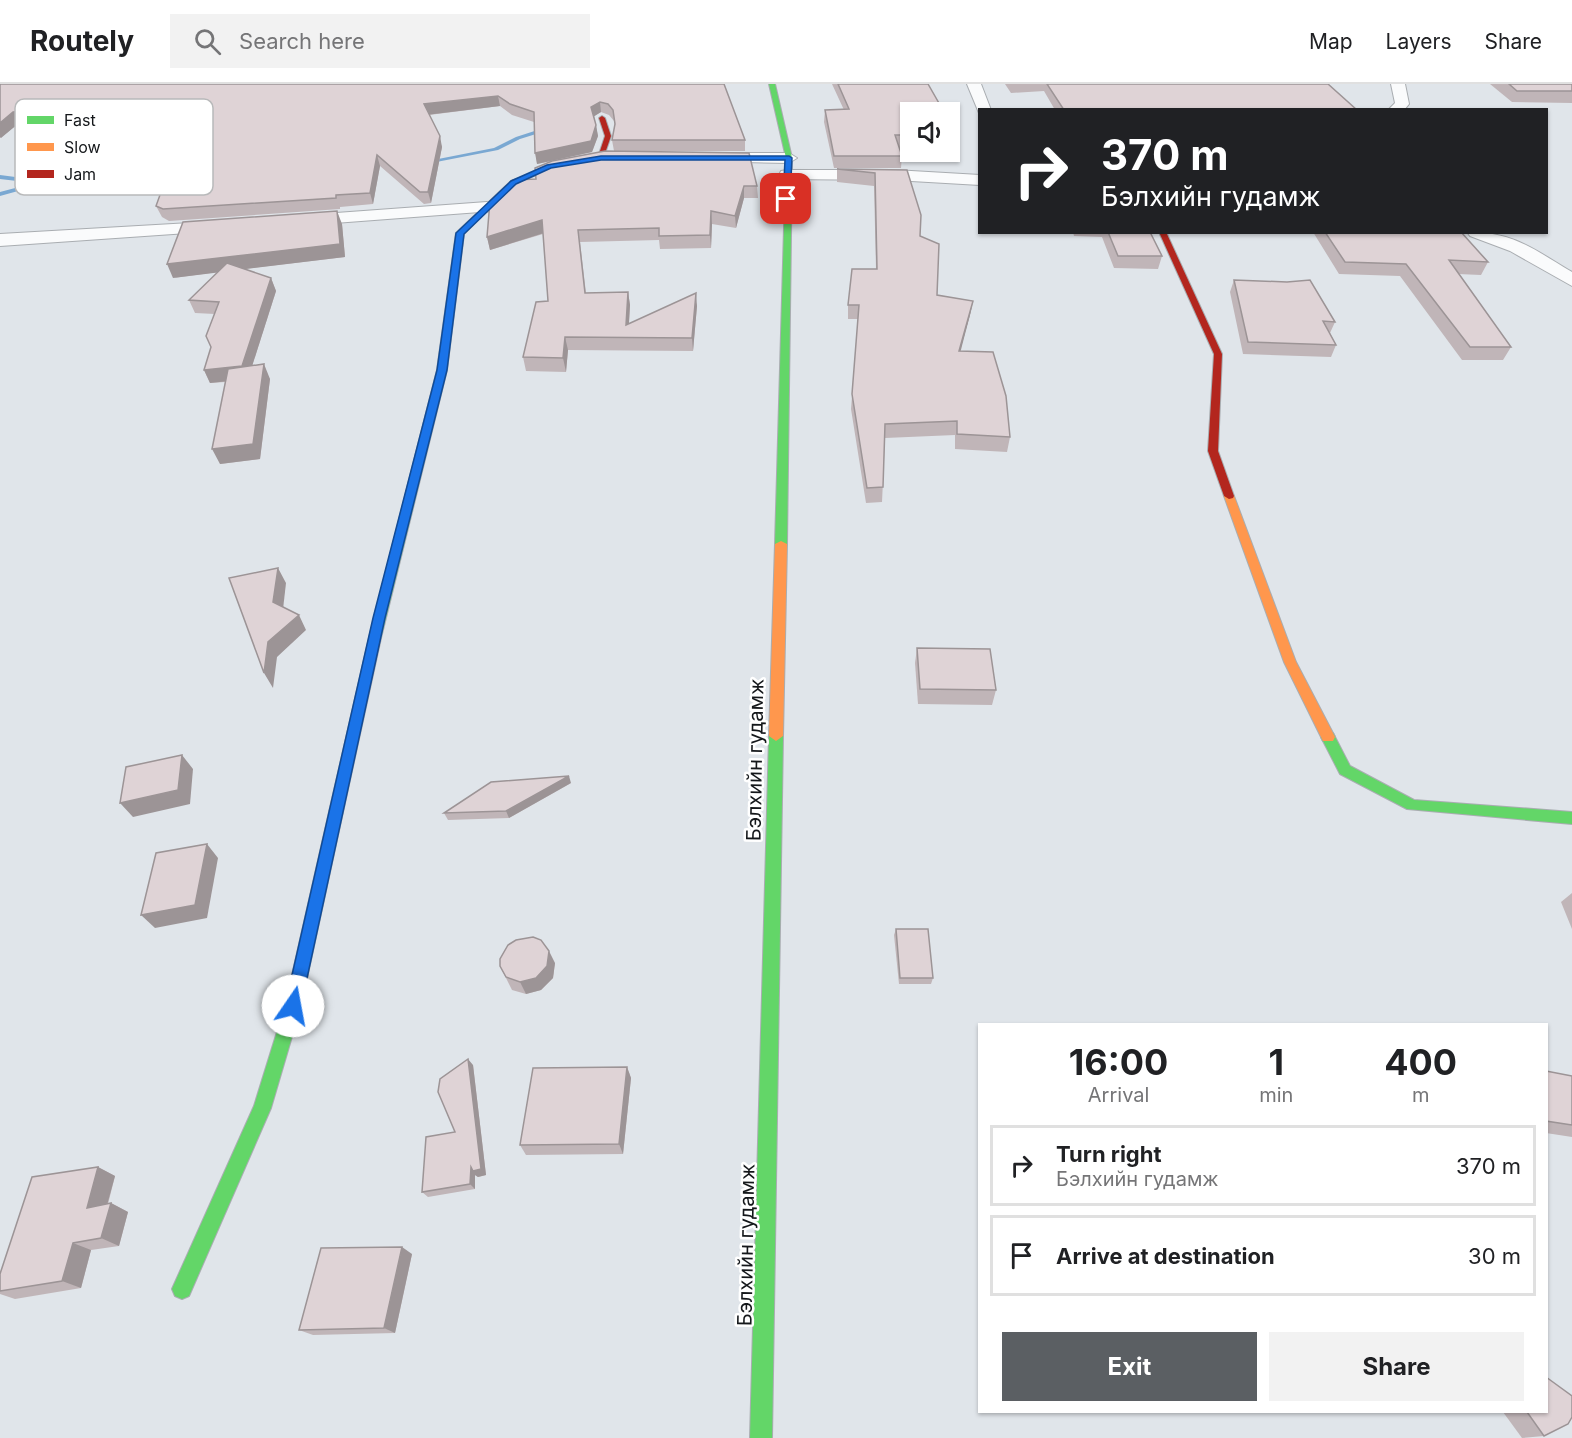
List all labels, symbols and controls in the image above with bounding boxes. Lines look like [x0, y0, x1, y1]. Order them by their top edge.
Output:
search box [170, 14, 590, 68]
text: Routely [30, 24, 134, 58]
icon: search [191, 25, 224, 58]
text: Search here [239, 28, 365, 54]
text: Map [1309, 29, 1353, 54]
text: Layers [1386, 29, 1452, 54]
text: Share [1485, 29, 1542, 54]
legend [15, 99, 213, 195]
map controls [900, 102, 960, 162]
button: sound [900, 102, 960, 162]
text: Fast [64, 110, 96, 130]
text: 370 m [1101, 129, 1228, 180]
icon: right [1002, 132, 1080, 210]
text: Slow [64, 137, 101, 157]
text: Jam [64, 164, 96, 184]
pin [760, 173, 811, 224]
text: Бэлхийн гудамж [1101, 180, 1320, 213]
icon: arrive [769, 182, 802, 215]
street label: Бэлхийн гудамж [742, 679, 768, 841]
position arrow [261, 974, 325, 1038]
text: 16:00 [1069, 1040, 1168, 1084]
text: 1 [1269, 1040, 1284, 1084]
text: 400 [1384, 1040, 1457, 1084]
text: Arrival [1088, 1083, 1149, 1107]
text: min [1259, 1083, 1293, 1107]
text: m [1412, 1083, 1429, 1107]
text: Turn right [1056, 1141, 1162, 1167]
icon: right [1005, 1149, 1038, 1182]
text: 370 m [1456, 1153, 1521, 1179]
street label: Бэлхийн гудамж [733, 1164, 759, 1326]
text: Бэлхийн гудамж [1056, 1167, 1219, 1191]
icon: arrive [1005, 1239, 1038, 1272]
text: Arrive at destination [1056, 1243, 1275, 1269]
text: 30 m [1468, 1243, 1521, 1269]
button: Exit [1002, 1332, 1257, 1401]
button: Share [1269, 1332, 1524, 1401]

